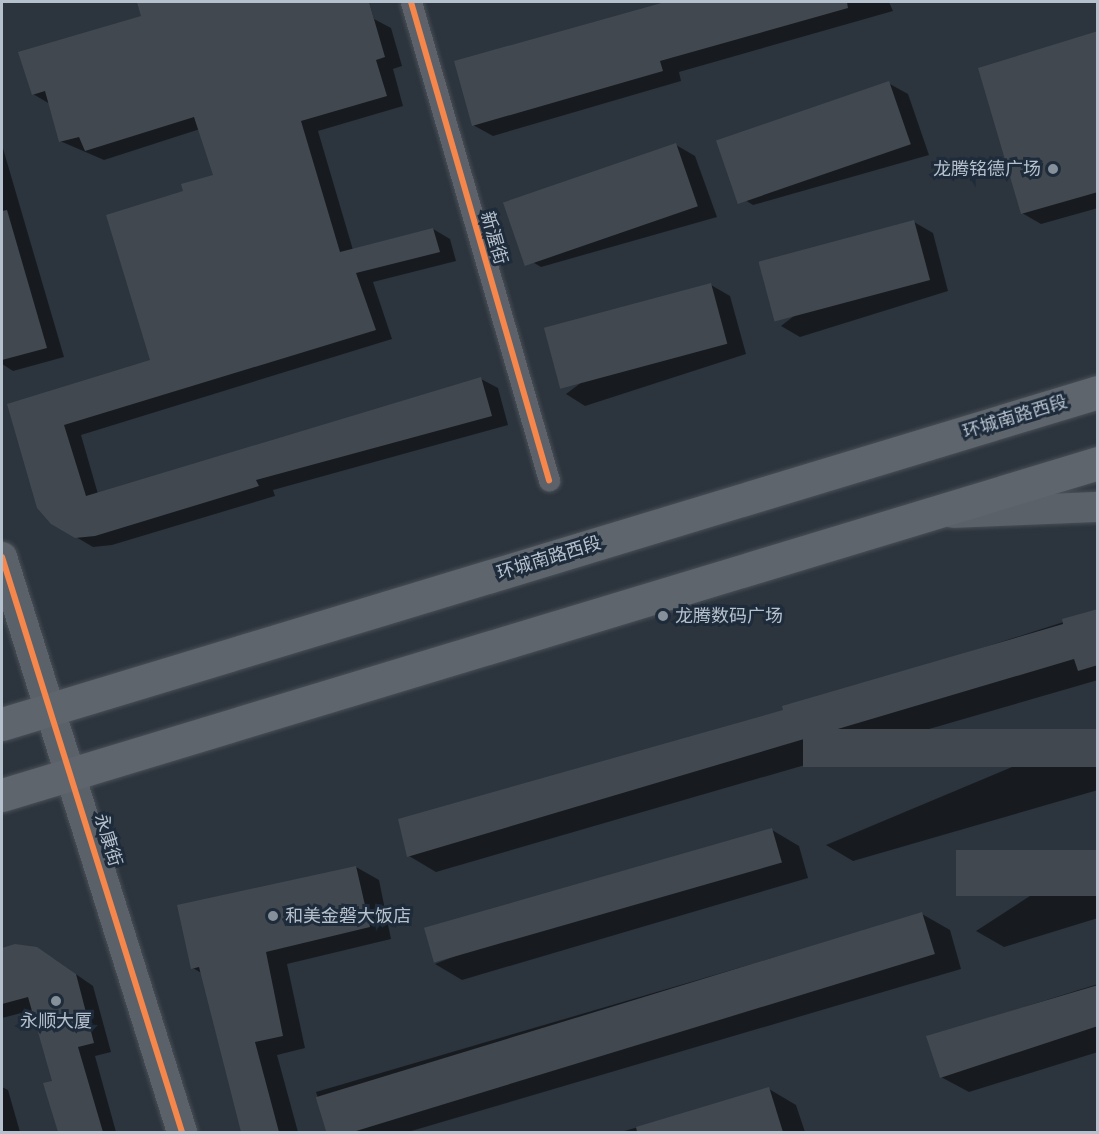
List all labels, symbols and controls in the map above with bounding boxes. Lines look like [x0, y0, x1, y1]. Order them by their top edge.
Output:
place label: 龙腾铭德广场 [933, 158, 1041, 180]
marker: 龙腾铭德广场 [1046, 162, 1060, 176]
street label: 新渥街 [476, 209, 512, 267]
street label: 环城南路西段 [960, 391, 1070, 443]
street label: 环城南路西段 [494, 532, 604, 584]
place label: 龙腾数码广场 [675, 605, 783, 627]
marker: 龙腾数码广场 [656, 609, 670, 623]
street label: 永康街 [90, 811, 126, 869]
place label: 和美金磐大饭店 [285, 905, 411, 927]
marker: 和美金磐大饭店 [266, 909, 280, 923]
marker: 永顺大厦 [49, 994, 63, 1008]
place label: 永顺大厦 [20, 1010, 92, 1032]

